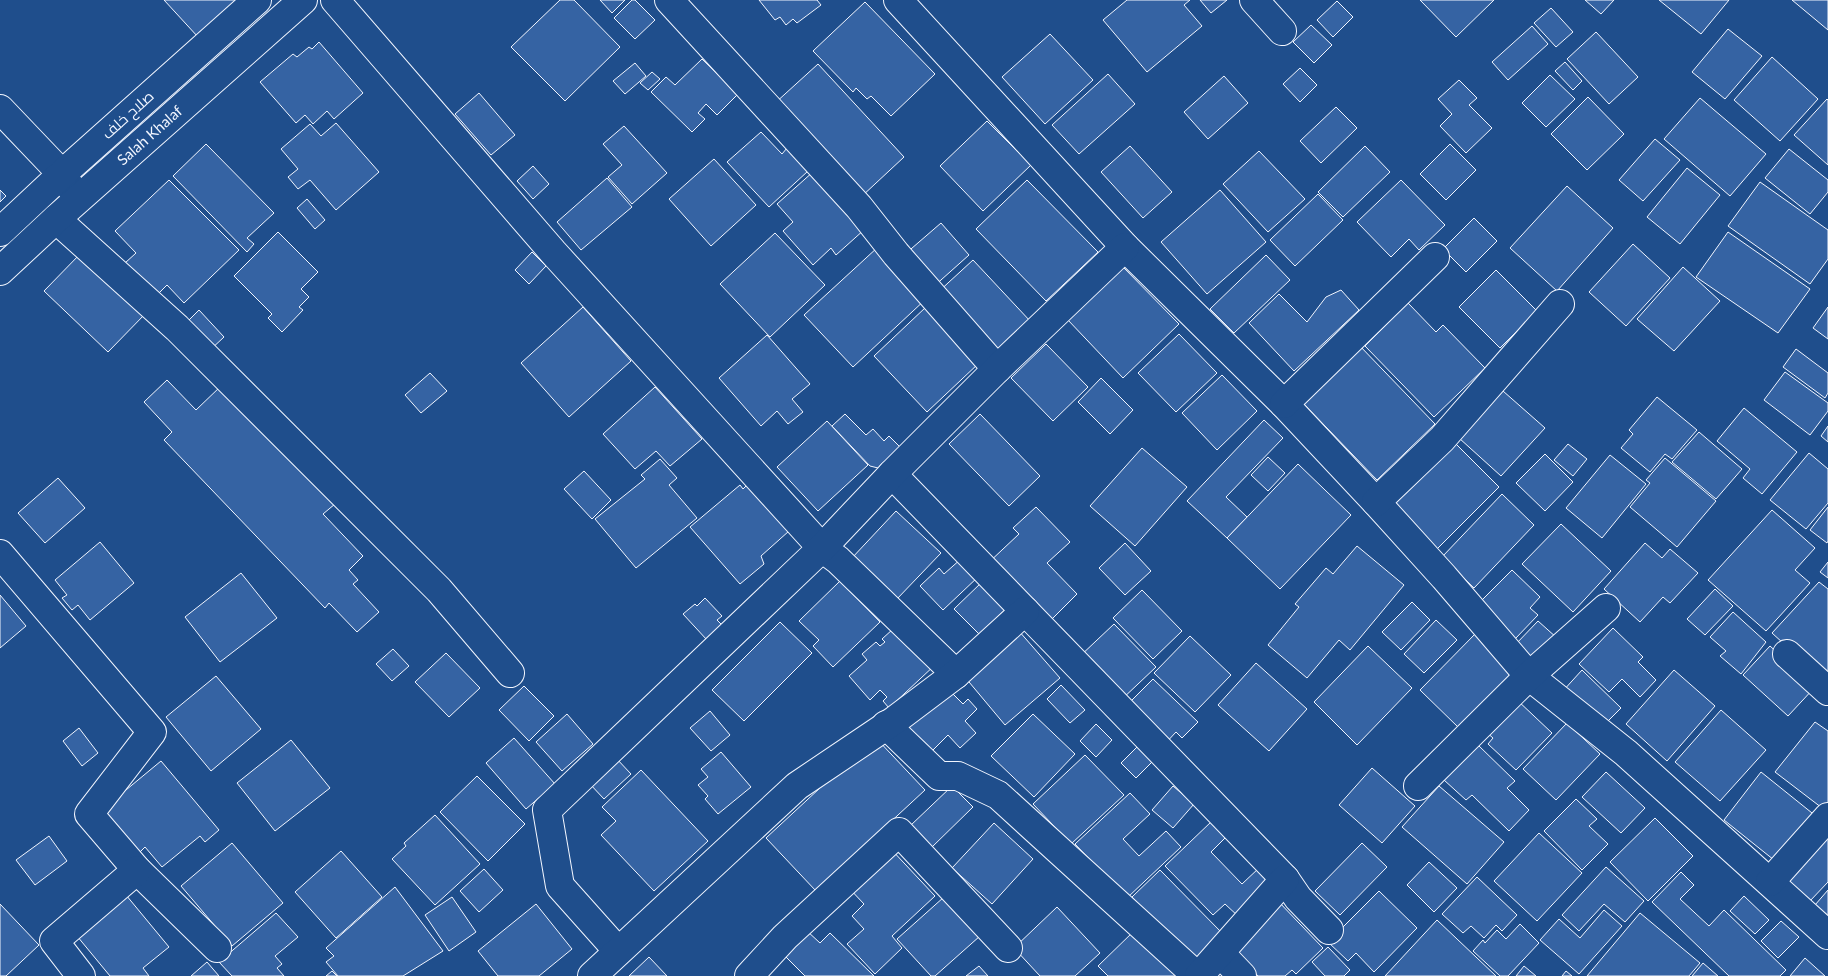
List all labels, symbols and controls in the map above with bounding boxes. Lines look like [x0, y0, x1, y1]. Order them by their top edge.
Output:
street label: صلاح خلف [98, 86, 159, 144]
street label: Salah Khalaf [113, 101, 186, 168]

